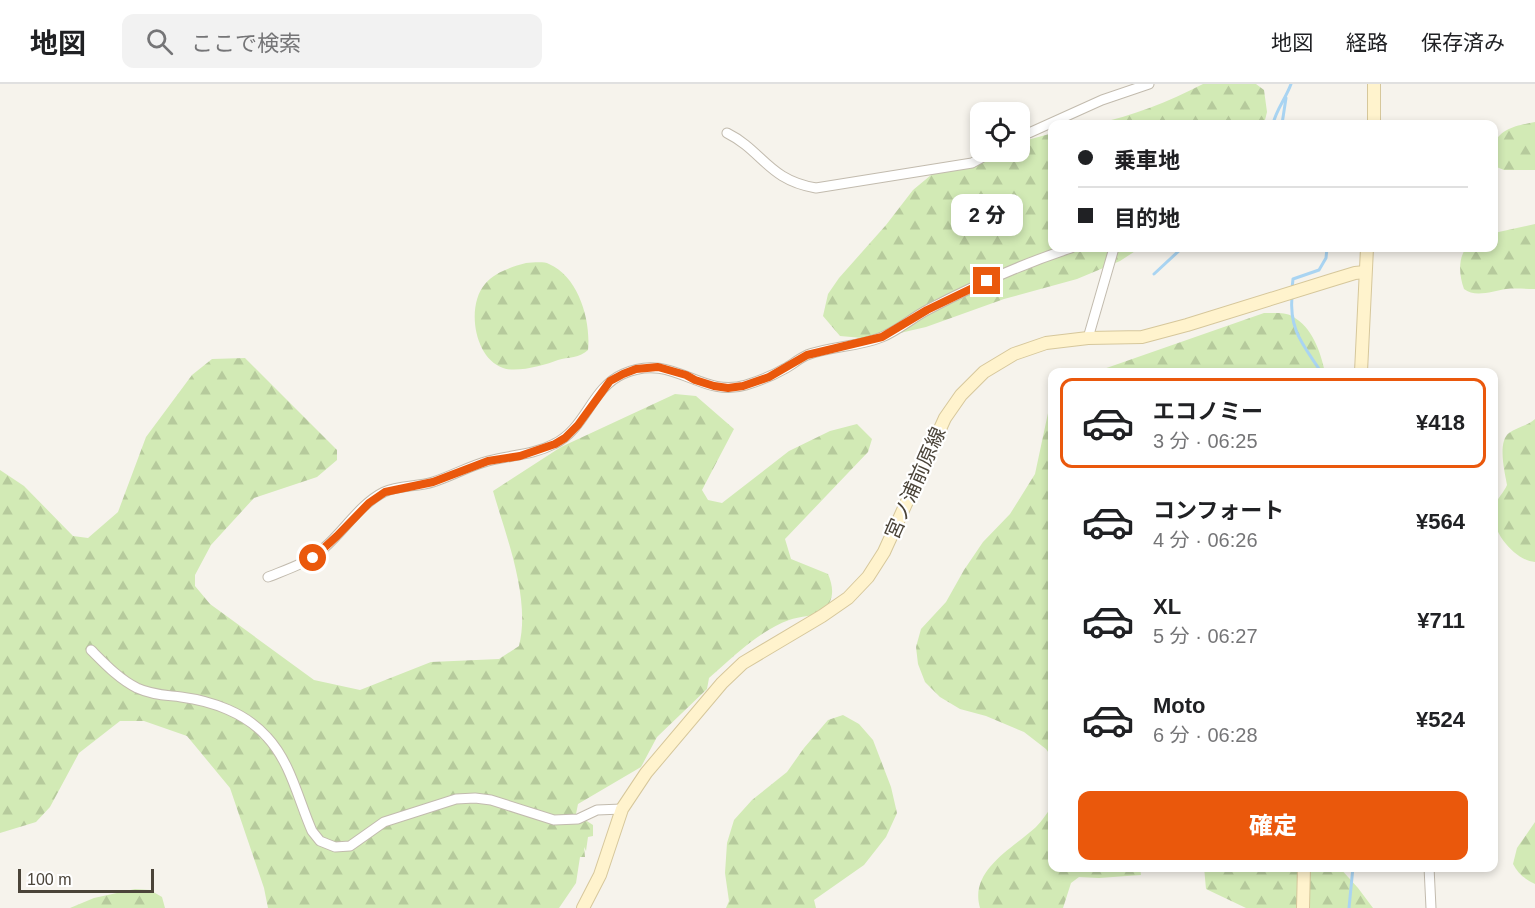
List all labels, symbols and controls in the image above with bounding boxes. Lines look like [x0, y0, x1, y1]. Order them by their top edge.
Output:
search box [122, 14, 542, 68]
icon: search [143, 25, 176, 58]
text: 地図 [30, 28, 86, 59]
text: ここで検索 [191, 31, 301, 56]
text: 地図 [1271, 31, 1313, 54]
text: 経路 [1346, 31, 1388, 54]
text: 保存済み [1421, 31, 1505, 54]
map controls [970, 102, 1030, 162]
button: locate [970, 102, 1030, 162]
text: 乗車地 [1114, 148, 1180, 173]
callout: 2 分 [951, 194, 1023, 236]
text: 2 分 [969, 204, 1005, 226]
text: 目的地 [1114, 206, 1180, 231]
route end [973, 267, 1000, 294]
icon: car [1081, 396, 1135, 450]
text: エコノミー [1153, 399, 1263, 424]
text: ¥418 [1416, 410, 1465, 435]
street label: 宮ノ浦前原線 [881, 424, 949, 542]
text: 3 分 · 06:25 [1153, 430, 1258, 452]
icon: car [1081, 495, 1135, 549]
text: コンフォート [1153, 498, 1284, 523]
text: ¥564 [1416, 509, 1465, 534]
text: 4 分 · 06:26 [1153, 529, 1258, 551]
route start [299, 544, 326, 571]
icon: car [1081, 594, 1135, 648]
text: XL [1153, 594, 1181, 619]
text: ¥711 [1417, 608, 1465, 633]
text: 5 分 · 06:27 [1153, 625, 1258, 647]
icon: car [1081, 693, 1135, 747]
text: Moto [1153, 693, 1206, 718]
text: ¥524 [1416, 707, 1465, 732]
text: 6 分 · 06:28 [1153, 724, 1258, 746]
button: 確定 [1078, 791, 1468, 860]
scale bar [18, 866, 154, 894]
text: 100 m [27, 871, 71, 888]

